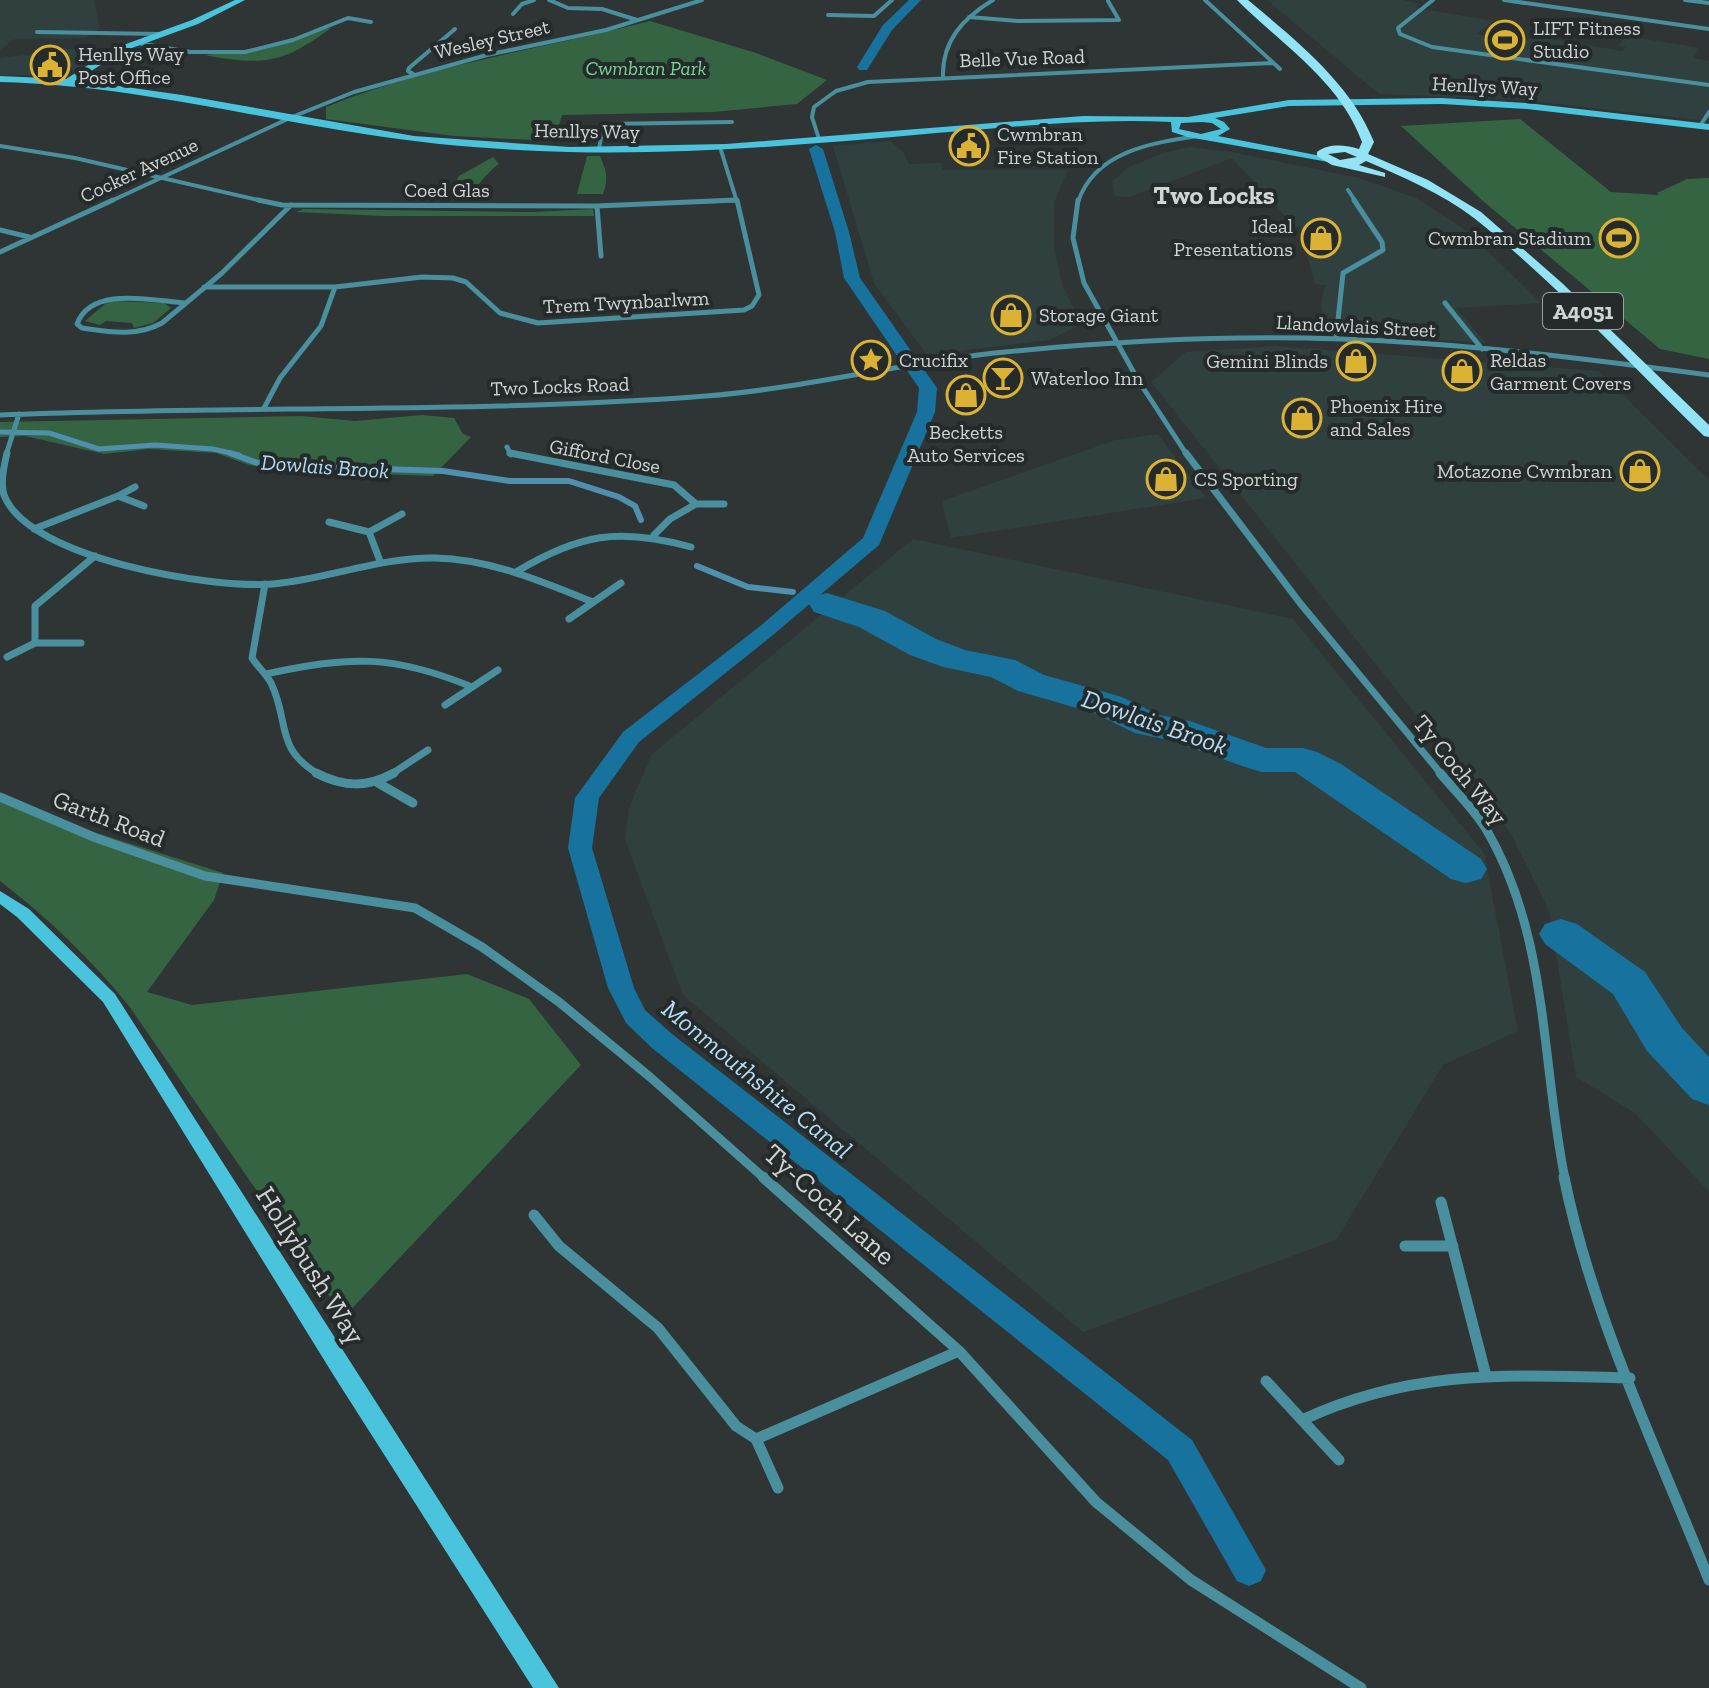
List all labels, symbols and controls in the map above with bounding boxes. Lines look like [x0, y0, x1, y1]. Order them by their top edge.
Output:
street label: Wesley Street [432, 14, 552, 64]
place label: LIFT Fitness Studio [1533, 16, 1641, 63]
sports icon: LIFT Fitness Studio [1484, 19, 1526, 61]
place label: Henllys Way Post Office [78, 42, 185, 89]
public building icon: Henllys Way Post Office [29, 44, 71, 86]
street label: Belle Vue Road [959, 44, 1085, 72]
park label: Cwmbran Park [585, 56, 707, 80]
street label: Henllys Way [1432, 71, 1539, 101]
street label: Henllys Way [534, 118, 641, 144]
place label: Cwmbran Fire Station [997, 122, 1099, 169]
public building icon: Cwmbran Fire Station [948, 125, 990, 167]
street label: Cocker Avenue [76, 132, 202, 208]
street label: Coed Glas [404, 178, 490, 202]
district label: Two Locks [1153, 179, 1275, 211]
place label: Ideal Presentations [1174, 214, 1293, 261]
shop icon: Ideal Presentations [1300, 217, 1342, 259]
sports icon: Cwmbran Stadium [1598, 217, 1640, 259]
place label: Cwmbran Stadium [1428, 226, 1592, 250]
street label: Trem Twynbarlwm [542, 286, 711, 318]
road number: A4051 [1543, 293, 1623, 329]
shop icon: Storage Giant [990, 294, 1032, 336]
place label: Storage Giant [1039, 303, 1159, 327]
street label: Llandowlais Street [1275, 310, 1437, 342]
place icon: Crucifix [850, 339, 892, 381]
shop icon: Gemini Blinds [1335, 340, 1377, 382]
place label: Crucifix [899, 348, 968, 372]
place label: Reldas Garment Covers [1490, 348, 1631, 395]
place label: Gemini Blinds [1206, 349, 1328, 373]
shop icon: Reldas Garment Covers [1441, 350, 1483, 392]
bar icon: Waterloo Inn [982, 357, 1024, 399]
place label: Waterloo Inn [1031, 366, 1144, 390]
street label: Two Locks Road [490, 372, 630, 400]
shop icon: Becketts Auto Services [945, 374, 987, 416]
place label: Phoenix Hire and Sales [1330, 394, 1443, 441]
shop icon: Phoenix Hire and Sales [1281, 397, 1323, 439]
place label: Becketts Auto Services [907, 420, 1025, 467]
street label: Gifford Close [548, 433, 662, 479]
water label: Dowlais Brook [260, 449, 390, 484]
shop icon: Motazone Cwmbran [1619, 450, 1661, 492]
shop icon: CS Sporting [1145, 458, 1187, 500]
place label: Motazone Cwmbran [1437, 459, 1613, 483]
place label: CS Sporting [1194, 467, 1298, 491]
water label: Dowlais Brook [1078, 682, 1232, 762]
street label: Ty Coch Way [1407, 709, 1514, 831]
street label: Garth Road [49, 784, 169, 853]
water label: Monmouthshire Canal [656, 993, 858, 1165]
street label: Ty-Coch Lane [757, 1137, 902, 1272]
street label: Hollybush Way [249, 1180, 373, 1351]

